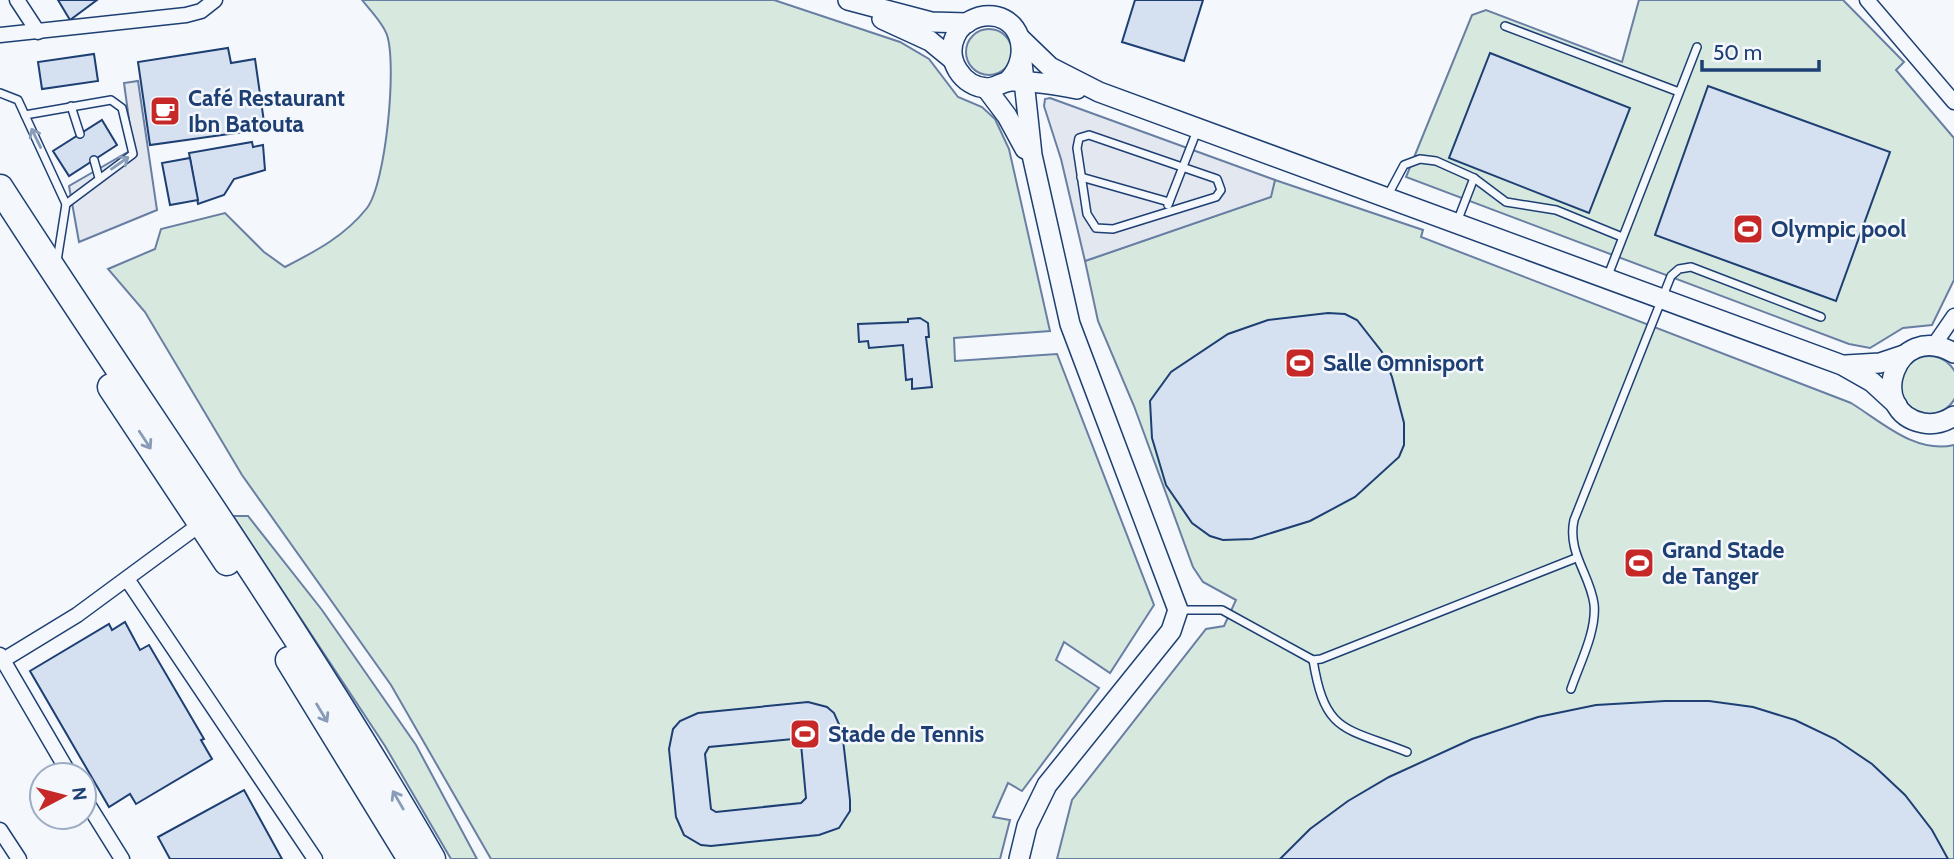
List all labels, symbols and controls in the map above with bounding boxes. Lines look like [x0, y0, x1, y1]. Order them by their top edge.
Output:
scale bar [1702, 28, 1819, 72]
text: 50 m [1713, 40, 1762, 65]
place label: Café Restaurant Ibn Batouta [188, 84, 345, 138]
cafe icon: Café Restaurant Ibn Batouta [148, 94, 182, 128]
one-way arrow [28, 128, 42, 149]
one-way arrow [110, 156, 129, 170]
sports icon: Olympic pool [1731, 212, 1765, 246]
place label: Olympic pool [1771, 215, 1906, 243]
sports icon: Salle Omnisport [1283, 346, 1317, 380]
place label: Salle Omnisport [1323, 349, 1484, 377]
one-way arrow [138, 430, 153, 449]
place label: Grand Stade de Tanger [1662, 536, 1785, 590]
sports icon: Grand Stade de Tanger [1622, 546, 1656, 580]
one-way arrow [315, 703, 329, 723]
sports icon: Stade de Tennis [788, 717, 822, 751]
place label: Stade de Tennis [828, 720, 985, 748]
north arrow [28, 761, 98, 831]
text: N [67, 786, 92, 802]
one-way arrow [391, 790, 405, 810]

